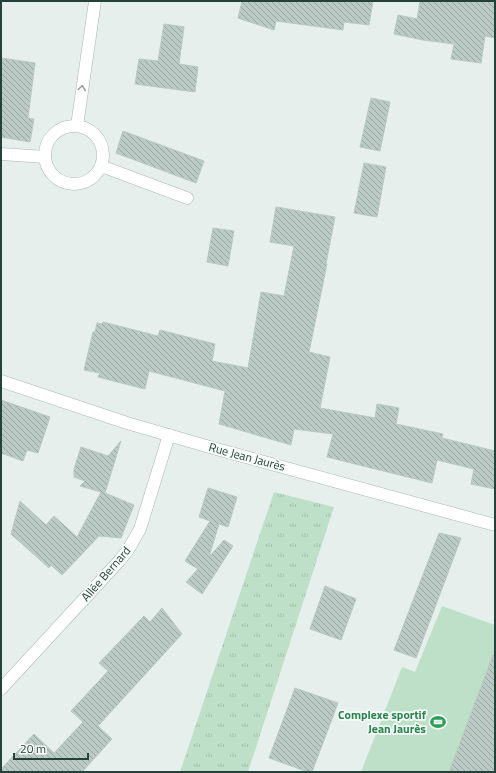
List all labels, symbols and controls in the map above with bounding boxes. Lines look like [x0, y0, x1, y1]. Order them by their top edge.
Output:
one-way arrow [77, 85, 86, 91]
street label: Rue Jean Jaurès [207, 437, 288, 476]
street label: Allée Bernard [76, 542, 135, 606]
place label: Complexe sportif Jean Jaurès [338, 705, 427, 738]
sports icon: Complexe sportif Jean Jaurès [429, 713, 447, 731]
scale bar [14, 735, 88, 761]
text: 20 m [20, 739, 46, 758]

